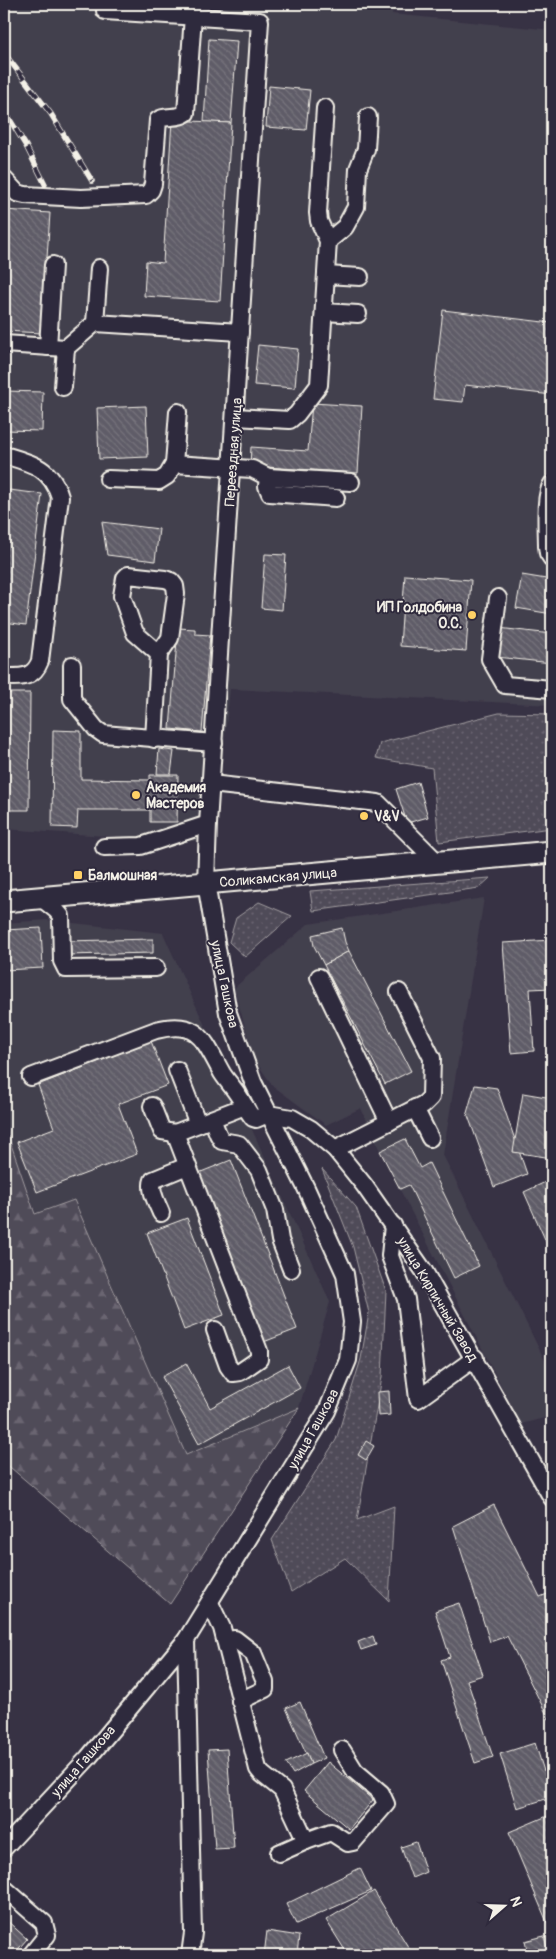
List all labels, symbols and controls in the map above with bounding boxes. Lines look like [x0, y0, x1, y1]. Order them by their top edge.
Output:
street label: Переездная улица [221, 397, 246, 507]
place label: ИП Голдобина О.С. [377, 599, 462, 632]
marker: ИП Голдобина О.С. [466, 609, 478, 621]
place label: Академия Мастеров [146, 779, 207, 812]
marker: Академия Мастеров [130, 789, 142, 801]
place label: V&V [374, 808, 400, 825]
marker: V&V [358, 810, 370, 822]
street label: Соликамская улица [219, 864, 338, 891]
place label: Балмошная [88, 867, 157, 884]
marker: Балмошная [72, 869, 84, 881]
street label: улица Гашкова [207, 938, 242, 1029]
street label: улица Кирпичный Завод [393, 1233, 482, 1365]
street label: улица Гашкова [284, 1386, 342, 1473]
street label: улица Гашкова [47, 1722, 119, 1801]
north arrow [478, 1882, 528, 1932]
text: N [506, 1894, 525, 1909]

